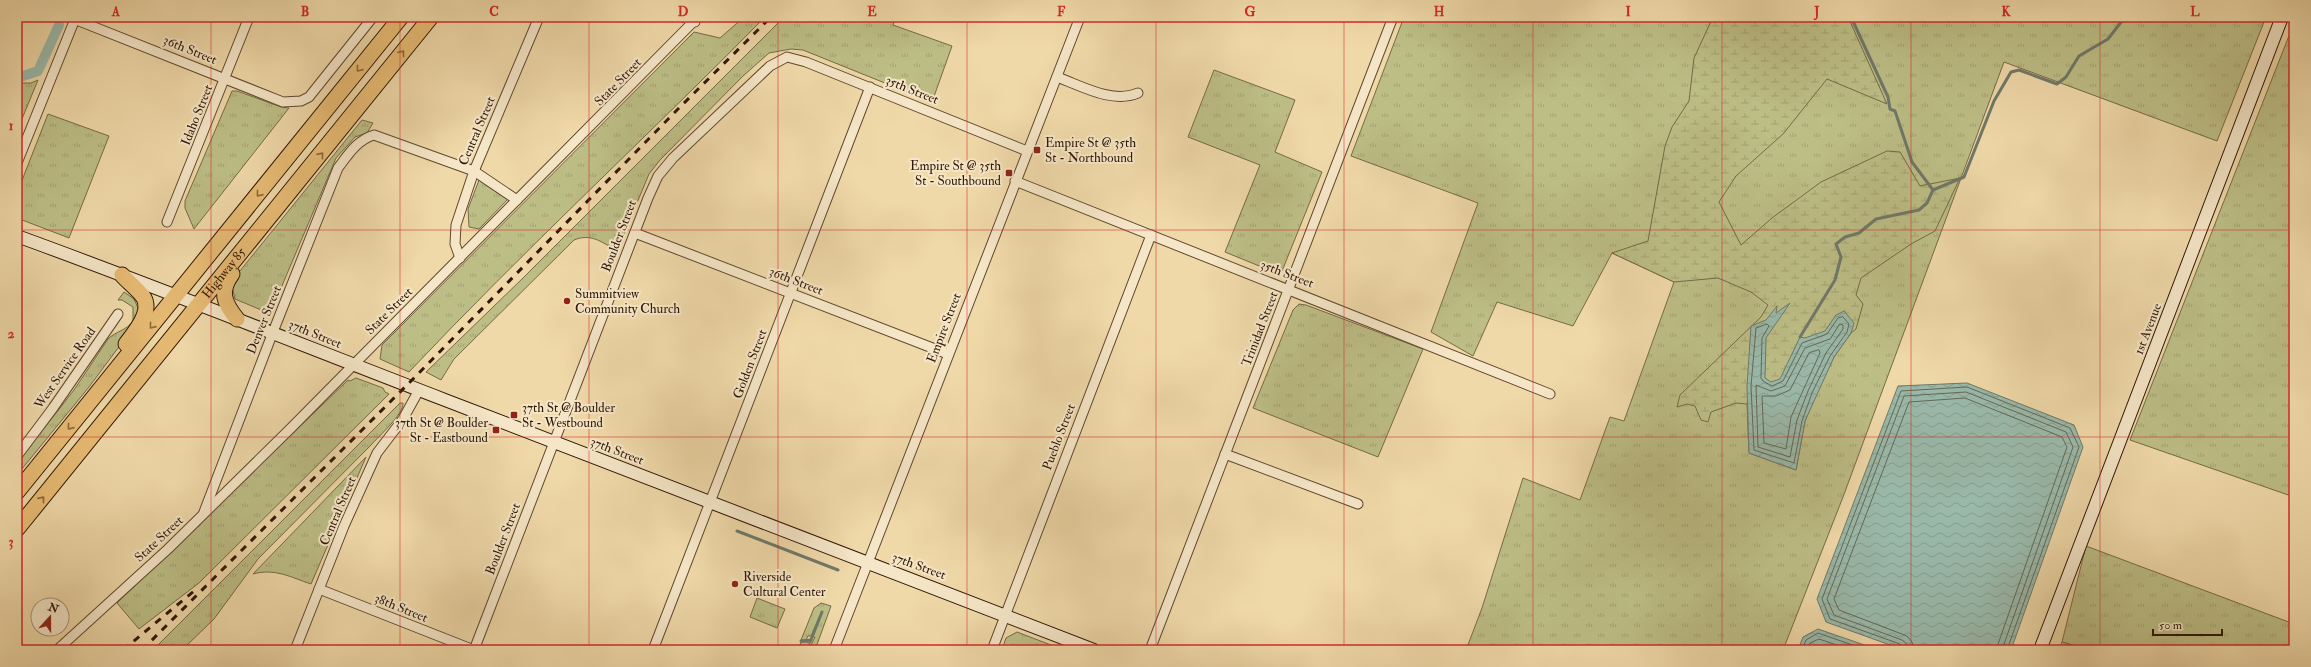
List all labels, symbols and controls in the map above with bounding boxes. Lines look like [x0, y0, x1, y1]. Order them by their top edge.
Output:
text: A [111, 4, 121, 20]
text: B [301, 4, 309, 20]
text: C [489, 4, 499, 20]
text: D [678, 4, 689, 20]
text: E [867, 4, 877, 20]
text: F [1057, 4, 1066, 20]
text: G [1245, 4, 1256, 20]
text: H [1434, 4, 1445, 20]
text: I [1625, 4, 1631, 20]
text: J [1813, 4, 1820, 21]
text: K [2001, 4, 2011, 20]
text: L [2190, 4, 2200, 20]
street label: 36th Street [161, 32, 219, 68]
one-way arrow [397, 51, 404, 58]
street label: State Street [591, 55, 645, 109]
one-way arrow [356, 65, 363, 72]
street label: 35th Street [883, 72, 941, 108]
street label: Idaho Street [178, 82, 216, 148]
street label: Central Street [455, 94, 499, 168]
text: 1 [9, 118, 14, 134]
place label: Empire St @ 35th St - Northbound [1045, 135, 1136, 166]
marker: Empire St @ 35th St - Northbound [1032, 145, 1042, 155]
one-way arrow [316, 152, 323, 159]
place label: Empire St @ 35th St - Southbound [910, 158, 1002, 189]
marker: Empire St @ 35th St - Southbound [1004, 168, 1014, 178]
one-way arrow [256, 189, 263, 196]
street label: Boulder Street [598, 198, 640, 274]
street label: Highway 85 [199, 244, 249, 302]
street label: 35th Street [1258, 257, 1316, 291]
street label: 36th Street [767, 263, 825, 299]
street label: Denver Street [243, 283, 285, 357]
street label: State Street [362, 284, 416, 338]
place label: Summitview Community Church [575, 286, 680, 318]
street label: Trinidad Street [1238, 289, 1282, 369]
street label: Empire Street [923, 291, 966, 366]
marker: Summitview Community Church [562, 296, 572, 306]
street label: 1st Avenue [2131, 301, 2165, 357]
street label: 37th Street [286, 316, 344, 352]
one-way arrow [149, 322, 156, 329]
street label: West Service Road [30, 324, 99, 413]
text: 2 [8, 326, 15, 342]
street label: Golden Street [729, 327, 771, 401]
place label: 37th St @ Boulder St - Westbound [522, 400, 615, 431]
street label: Pueblo Street [1039, 402, 1079, 472]
marker: 37th St @ Boulder St - Westbound [509, 410, 519, 420]
place label: 37th St @ Boulder St - Eastbound [395, 415, 489, 446]
one-way arrow [67, 423, 74, 430]
marker: 37th St @ Boulder St - Eastbound [491, 425, 501, 435]
street label: 37th Street [588, 433, 646, 469]
street label: Central Street [316, 474, 360, 548]
one-way arrow [37, 497, 44, 504]
street label: Boulder Street [482, 501, 524, 577]
street label: State Street [131, 513, 187, 565]
text: 3 [9, 534, 14, 550]
street label: 37th Street [890, 549, 948, 583]
place label: Riverside Cultural Center [743, 569, 826, 600]
marker: Riverside Cultural Center [730, 579, 740, 589]
street label: 38th Street [372, 590, 430, 626]
north arrow [30, 597, 70, 637]
text: N [46, 600, 61, 616]
scale bar [2153, 611, 2222, 637]
text: 50 m [2159, 618, 2183, 633]

